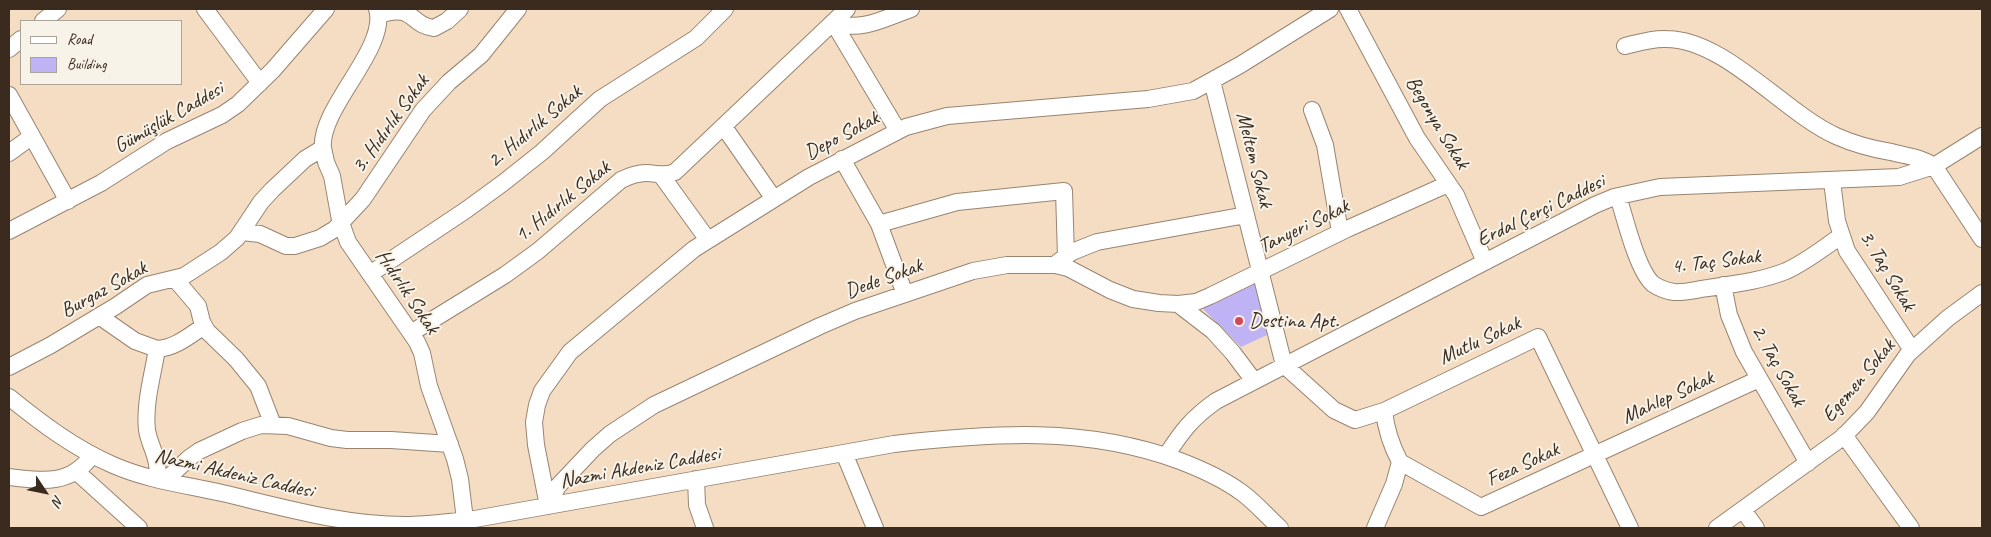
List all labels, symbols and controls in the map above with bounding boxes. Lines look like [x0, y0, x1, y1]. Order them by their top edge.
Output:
legend [20, 20, 182, 85]
text: Road [67, 30, 92, 49]
text: Building [67, 55, 106, 74]
street label: 3. Hıdırlık Sokak [347, 70, 435, 178]
street label: Begonya Sokak [1399, 72, 1475, 174]
street label: Gümüşlük Caddesi [110, 77, 228, 159]
street label: 2. Hıdırlık Sokak [483, 80, 587, 174]
street label: Depo Sokak [800, 106, 884, 166]
street label: Meltem Sokak [1230, 110, 1278, 210]
street label: 1. Hıdırlık Sokak [510, 156, 616, 248]
street label: Erdal Çerçi Caddesi [1473, 169, 1609, 253]
street label: Tanyeri Sokak [1254, 194, 1354, 260]
street label: 3. Taç Sokak [1853, 226, 1921, 316]
street label: 4. Taç Sokak [1670, 244, 1762, 280]
street label: Hıdırlık Sokak [369, 245, 445, 339]
street label: Dede Sokak [842, 253, 926, 305]
street label: Burgaz Sokak [56, 256, 152, 324]
place label: Destina Apt. [1249, 308, 1339, 334]
street label: Mutlu Sokak [1435, 311, 1525, 371]
marker: Destina Apt. [1233, 315, 1245, 327]
street label: 2. Taç Sokak [1745, 321, 1811, 411]
street label: Egemen Sokak [1817, 334, 1901, 428]
street label: Mahlep Sokak [1618, 366, 1718, 430]
street label: Feza Sokak [1483, 437, 1563, 493]
street label: Nazmi Akdeniz Caddesi [558, 442, 722, 494]
street label: Nazmi Akdeniz Caddesi [152, 443, 316, 505]
north arrow [20, 467, 70, 517]
text: N [48, 492, 67, 509]

